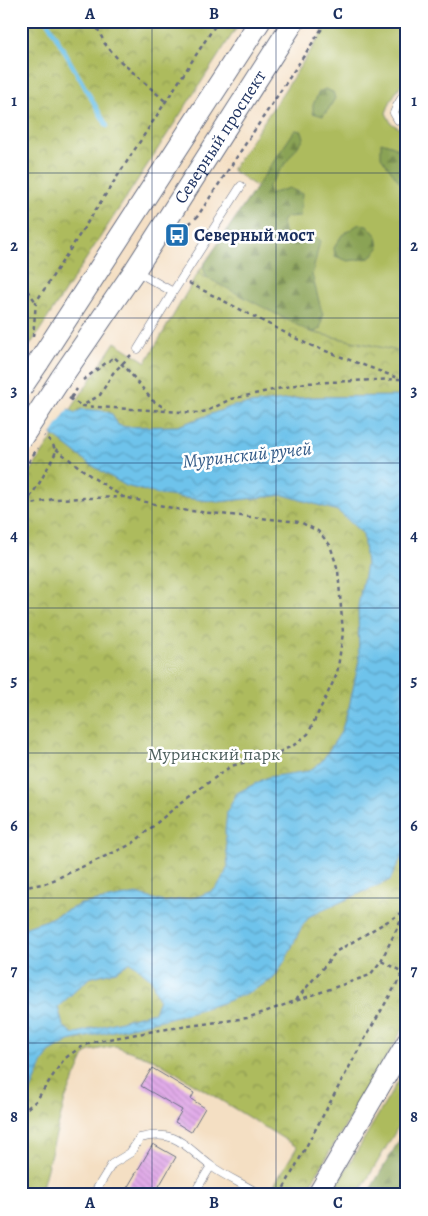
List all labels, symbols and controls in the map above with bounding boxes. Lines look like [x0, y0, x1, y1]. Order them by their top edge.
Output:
text: A [84, 3, 96, 25]
text: B [209, 3, 219, 25]
text: C [333, 3, 343, 25]
street label: Северный проспект [168, 65, 272, 208]
text: 1 [11, 90, 17, 112]
text: 1 [411, 90, 417, 112]
bus stop icon: Северный мост [164, 222, 190, 248]
place label: Северный мост [194, 223, 314, 247]
text: 2 [10, 235, 18, 257]
text: 2 [410, 235, 418, 257]
text: 3 [11, 380, 18, 402]
text: 3 [411, 380, 418, 402]
water label: Муринский ручей [181, 435, 313, 475]
text: 4 [10, 525, 18, 547]
text: 4 [410, 525, 418, 547]
text: 5 [11, 670, 18, 692]
text: 5 [411, 670, 418, 692]
park label: Муринский парк [148, 742, 280, 766]
text: 6 [10, 815, 18, 837]
text: 6 [410, 815, 418, 837]
text: 7 [11, 960, 18, 982]
text: 7 [411, 960, 418, 982]
text: 8 [10, 1106, 18, 1128]
text: 8 [410, 1106, 418, 1128]
text: A [84, 1192, 96, 1214]
text: B [209, 1192, 219, 1214]
text: C [333, 1192, 343, 1214]

